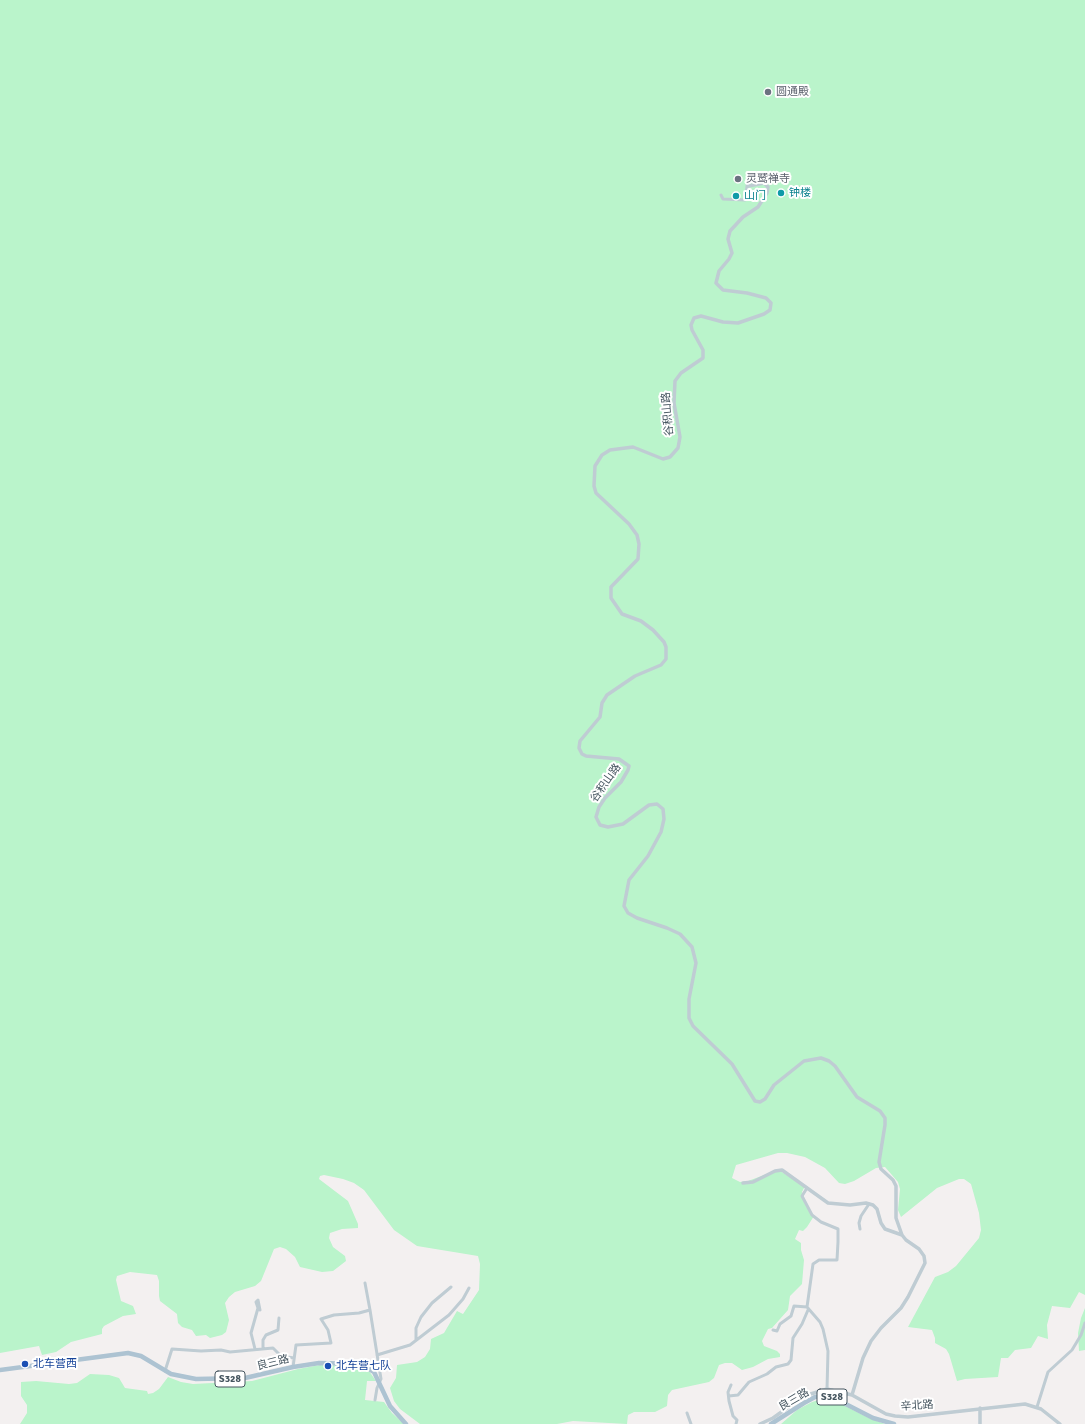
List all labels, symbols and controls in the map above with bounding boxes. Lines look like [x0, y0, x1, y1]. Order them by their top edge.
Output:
place label: 圆通殿 [776, 85, 809, 99]
marker: 圆通殿 [763, 87, 773, 97]
place label: 灵鹫禅寺 [746, 172, 790, 186]
marker: 灵鹫禅寺 [733, 174, 743, 184]
place label: 钟楼 [789, 186, 811, 200]
marker: 钟楼 [776, 188, 786, 198]
place label: 山门 [744, 189, 766, 203]
marker: 山门 [731, 191, 741, 201]
street label: 谷积山路 [660, 392, 676, 436]
street label: 谷积山路 [588, 761, 624, 805]
street label: 良三路 [255, 1353, 291, 1373]
place label: 北车营西 [33, 1357, 77, 1371]
marker: 北车营西 [20, 1359, 30, 1369]
place label: 北车营七队 [336, 1359, 391, 1373]
marker: 北车营七队 [323, 1361, 333, 1371]
road number: S328 [215, 1371, 245, 1387]
street label: 良三路 [776, 1386, 812, 1414]
road number: S328 [817, 1389, 847, 1405]
street label: 辛北路 [900, 1398, 934, 1414]

